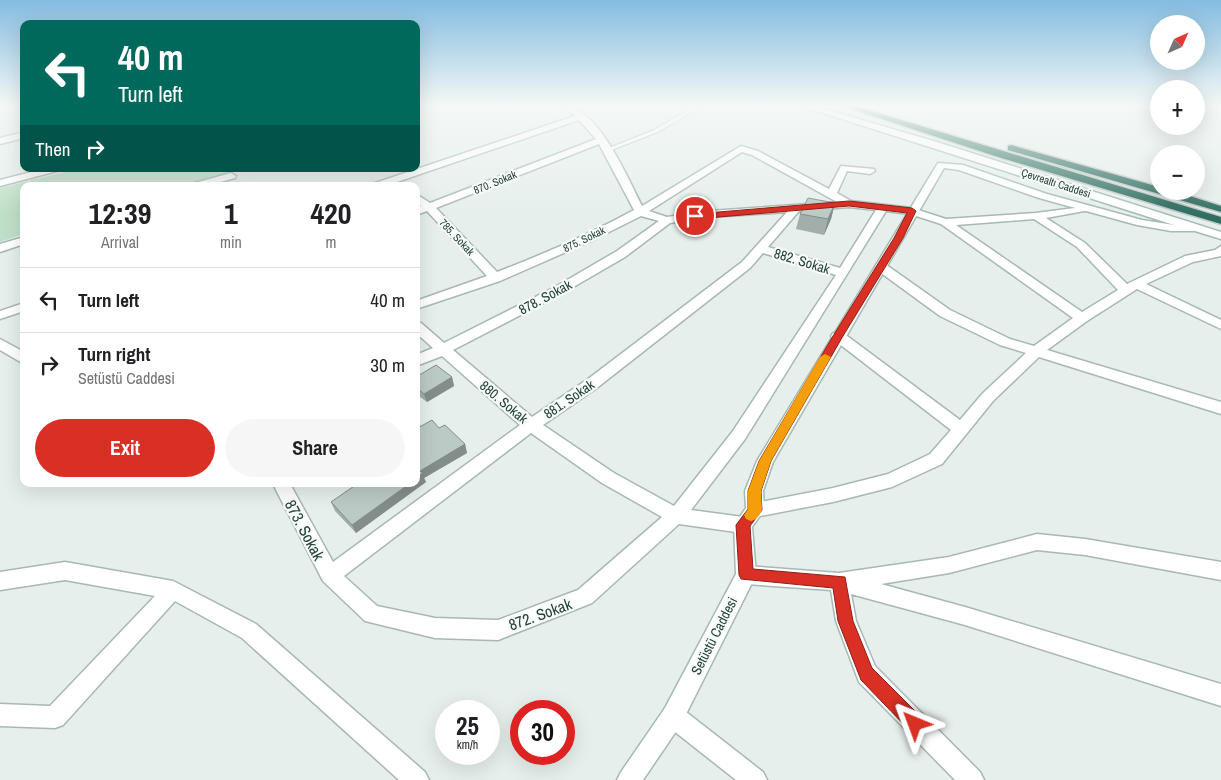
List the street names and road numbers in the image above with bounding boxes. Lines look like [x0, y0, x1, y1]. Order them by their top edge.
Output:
street label: Çevrealtı Caddesi [1020, 165, 1092, 201]
street label: 870. Sokak [471, 167, 519, 197]
street label: 785. Sokak [436, 216, 478, 259]
street label: 875. Sokak [561, 223, 608, 255]
street label: 882. Sokak [772, 244, 832, 278]
street label: 878. Sokak [515, 275, 575, 318]
street label: 881. Sokak [540, 375, 598, 423]
street label: 880. Sokak [476, 377, 532, 428]
street label: 873. Sokak [280, 496, 330, 565]
street label: 872. Sokak [505, 592, 575, 636]
street label: Setüstü Caddesi [687, 594, 741, 678]

